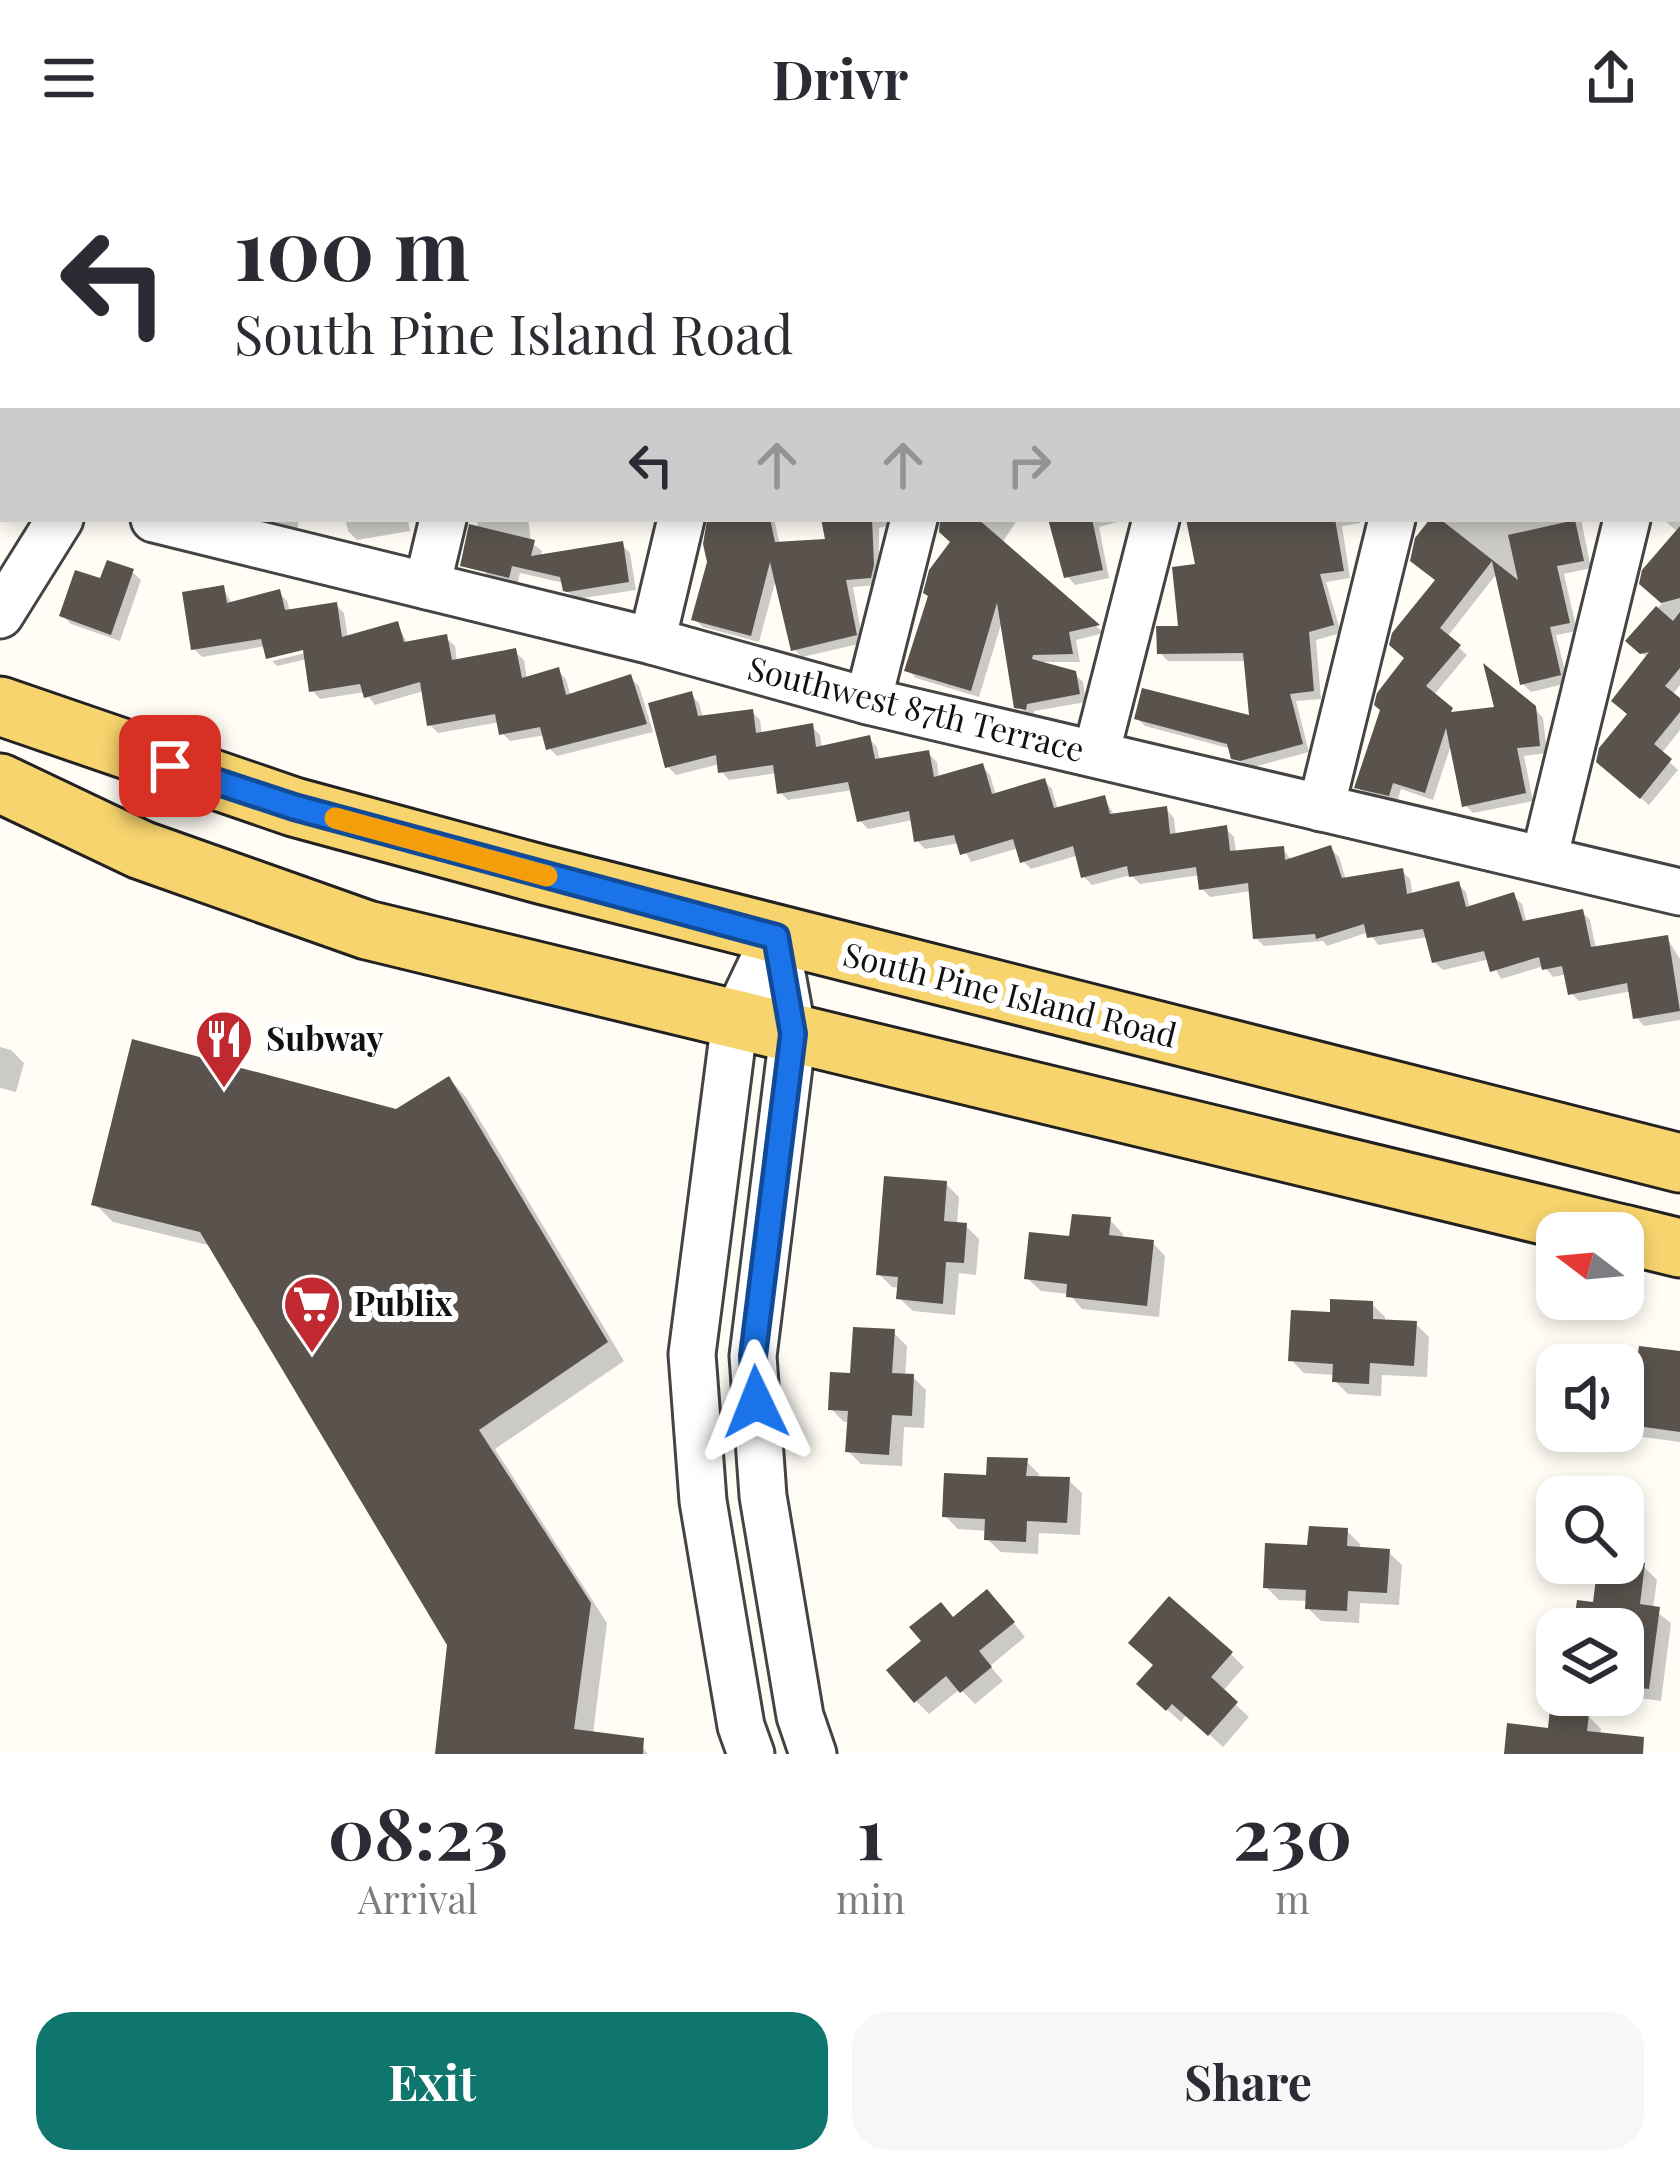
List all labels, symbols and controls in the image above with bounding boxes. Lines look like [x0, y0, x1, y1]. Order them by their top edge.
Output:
text: Drivr [772, 42, 908, 114]
icon: menu [36, 45, 102, 111]
icon: share [1578, 45, 1644, 111]
text: 100 m [234, 190, 470, 302]
icon: left [36, 204, 192, 360]
text: South Pine Island Road [234, 297, 793, 369]
icon: left [618, 432, 684, 498]
icon: ahead [744, 432, 810, 498]
icon: ahead [870, 432, 936, 498]
icon: right [996, 432, 1062, 498]
street label: Southwest 87th Terrace [744, 644, 1089, 770]
pin [119, 715, 221, 817]
icon: arrive [137, 733, 203, 799]
street label: South Pine Island Road [839, 930, 1182, 1056]
restaurant icon: Subway [193, 1008, 255, 1090]
place label: Subway [266, 1015, 384, 1059]
north arrow [1536, 1212, 1644, 1320]
map controls [1536, 1212, 1644, 1716]
supermarket icon: Publix [281, 1273, 343, 1355]
place label: Publix [354, 1280, 453, 1324]
position arrow [693, 1339, 819, 1465]
button: sound [1536, 1344, 1644, 1452]
button: search [1536, 1476, 1644, 1584]
button: layers [1536, 1608, 1644, 1716]
text: 08:23 [328, 1782, 508, 1878]
text: 1 [857, 1782, 884, 1878]
text: 230 [1233, 1782, 1352, 1878]
text: Arrival [358, 1872, 478, 1924]
text: min [836, 1872, 905, 1924]
text: m [1275, 1872, 1310, 1924]
button: Exit [36, 2012, 828, 2150]
button: Share [852, 2012, 1644, 2150]

